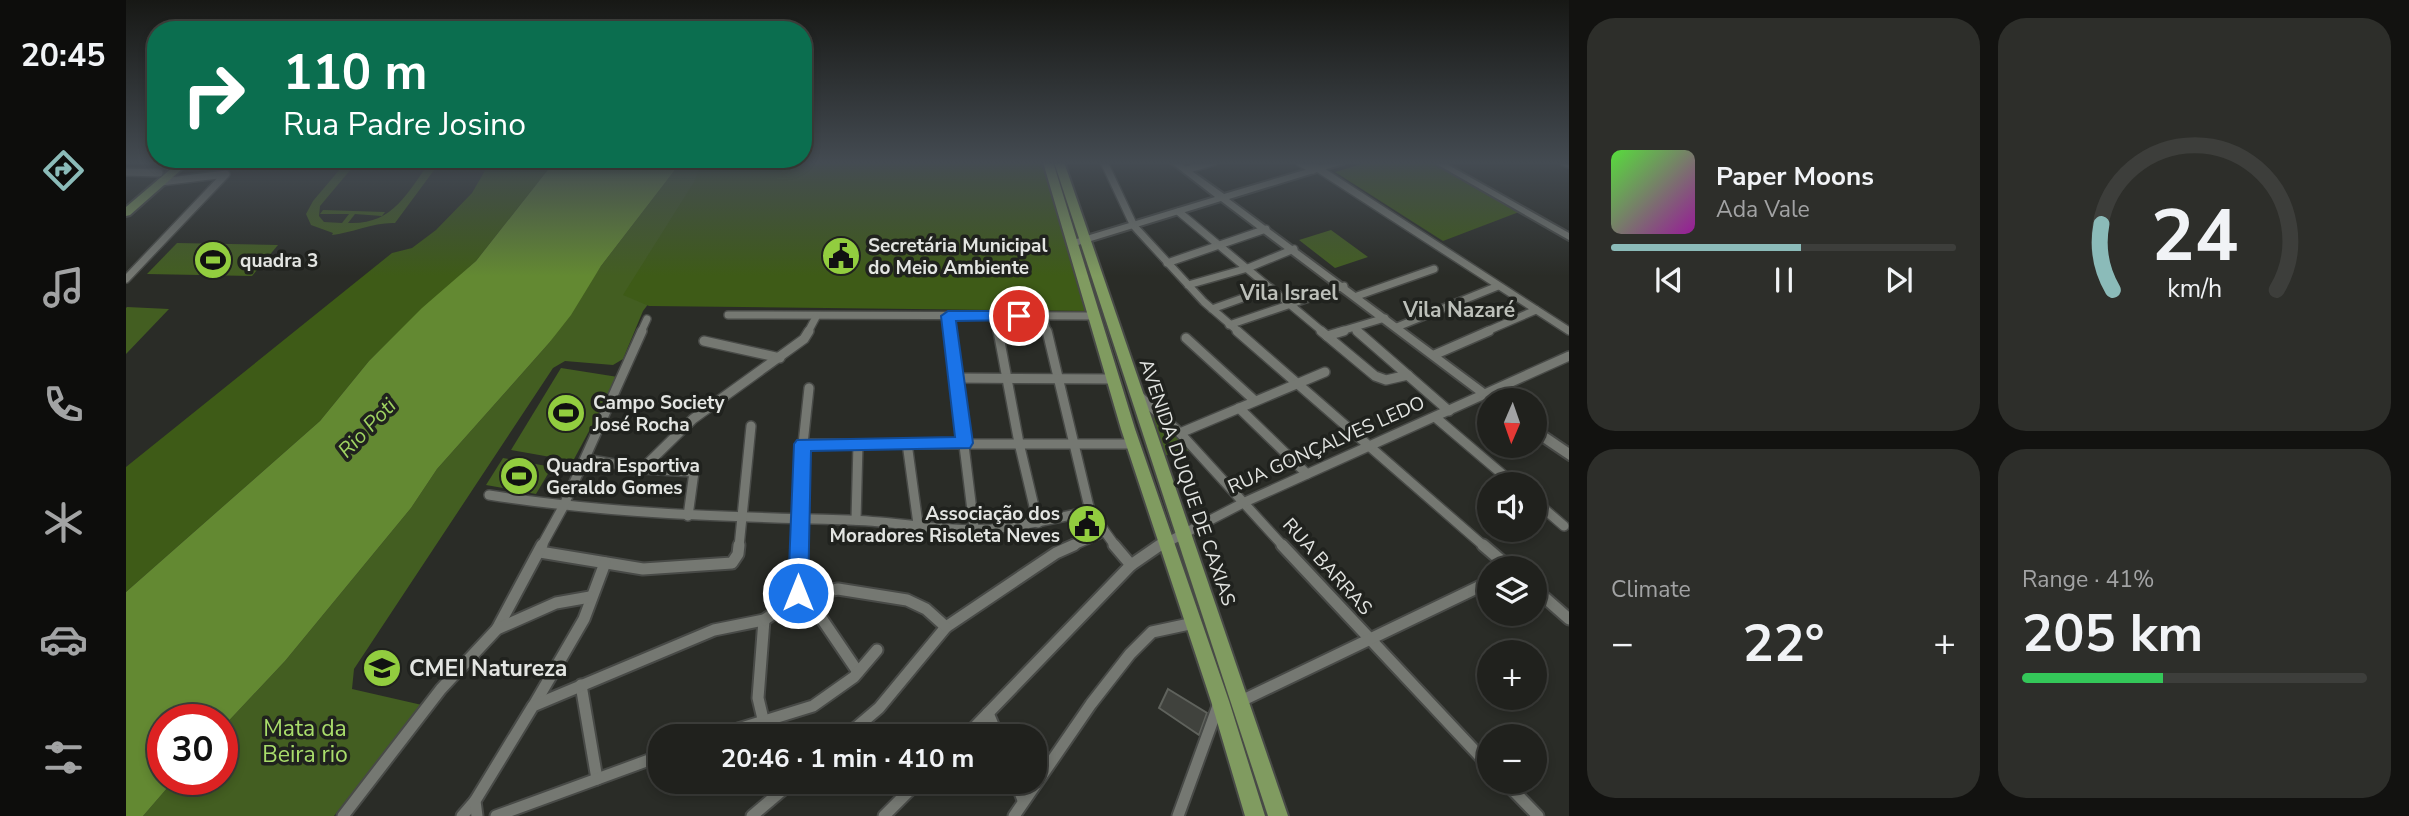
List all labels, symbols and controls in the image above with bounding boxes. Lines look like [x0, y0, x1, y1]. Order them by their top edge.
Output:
text: 20:45 [21, 34, 105, 77]
text: 110 m [283, 39, 427, 106]
icon: right [168, 49, 259, 140]
text: Rua Padre Josino [283, 103, 526, 146]
icon: directions [39, 146, 88, 195]
text: Paper Moons [1716, 159, 1874, 194]
text: 24 [2151, 187, 2238, 287]
text: Ada Vale [1716, 194, 1810, 225]
place label: Secretária Municipal do Meio Ambiente [868, 233, 1047, 281]
public building icon: Secretária Municipal do Meio Ambiente [820, 235, 862, 277]
sports icon: quadra 3 [192, 239, 234, 281]
place label: quadra 3 [240, 248, 318, 274]
icon: previous [1650, 261, 1688, 299]
icon: pause [1765, 261, 1803, 299]
icon: next [1880, 261, 1918, 299]
icon: music [39, 263, 88, 312]
text: km/h [2167, 272, 2222, 306]
district label: Vila Israel [1239, 279, 1338, 307]
pin [989, 286, 1049, 346]
district label: Vila Nazaré [1402, 296, 1515, 324]
icon: arrive [1000, 297, 1038, 335]
street label: AVENIDA DUQUE DE CAXIAS [1133, 355, 1242, 609]
icon: phone [39, 380, 88, 429]
north arrow [1477, 388, 1547, 458]
map controls [1477, 388, 1547, 794]
place label: Campo Society José Rocha [592, 390, 726, 438]
street label: RUA GONÇALVES LEDO [1224, 390, 1429, 500]
water label: Rio Poti [332, 391, 403, 464]
sports icon: Campo Society José Rocha [545, 392, 587, 434]
place label: Quadra Esportiva Geraldo Gomes [546, 453, 700, 501]
sports icon: Quadra Esportiva Geraldo Gomes [498, 455, 540, 497]
button: sound [1477, 472, 1547, 542]
icon: climate [39, 498, 88, 547]
place label: Associação dos Moradores Risoleta Neves [830, 501, 1060, 549]
public building icon: Associação dos Moradores Risoleta Neves [1066, 503, 1108, 545]
street label: RUA BARRAS [1277, 513, 1378, 621]
position arrow [761, 556, 835, 630]
button: layers [1477, 556, 1547, 626]
text: Range · 41% [2022, 564, 2154, 595]
text: Climate [1611, 574, 1691, 605]
text: 205 km [2022, 598, 2203, 669]
text: 22° [1742, 608, 1825, 679]
icon: car [39, 615, 88, 664]
text: − [1611, 618, 1634, 669]
text: + [1933, 618, 1956, 669]
button: + [1477, 640, 1547, 710]
school or university icon: CMEI Natureza [361, 647, 403, 689]
place label: CMEI Natureza [409, 653, 567, 684]
speed limit sign: 30 [147, 704, 238, 795]
park label: Mata da Beira rio [262, 713, 348, 770]
button: − [1477, 724, 1547, 794]
icon: filters [39, 733, 88, 782]
text: 20:46 · 1 min · 410 m [721, 741, 974, 776]

